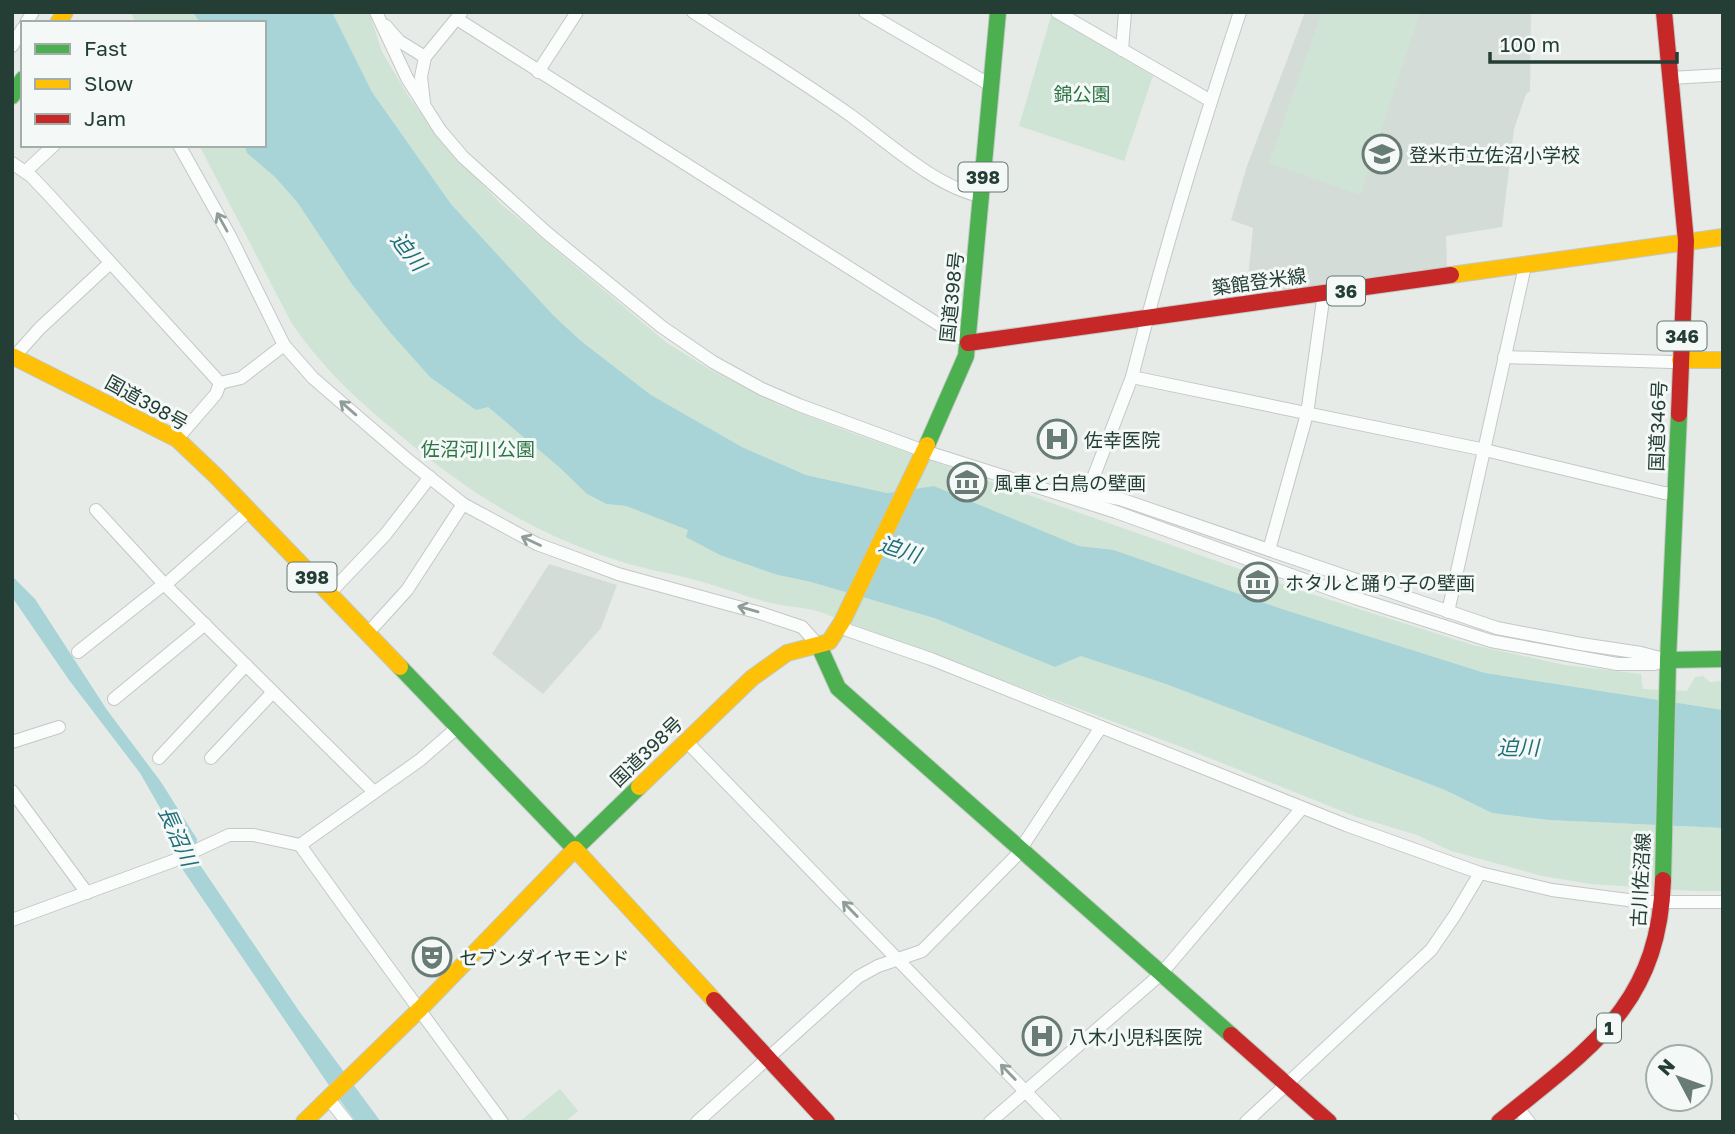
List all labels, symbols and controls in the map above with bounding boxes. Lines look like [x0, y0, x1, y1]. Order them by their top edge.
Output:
legend [21, 21, 266, 147]
scale bar [1490, 21, 1677, 65]
text: 100 m [1500, 31, 1560, 57]
text: Fast [84, 35, 127, 61]
text: Slow [84, 70, 133, 96]
park label: 錦公園 [1053, 82, 1111, 105]
text: Jam [84, 105, 126, 131]
school or university icon: 登米市立佐沼小学校 [1361, 133, 1403, 175]
place label: 登米市立佐沼小学校 [1409, 143, 1580, 166]
road number: 398 [958, 162, 1007, 192]
one-way arrow [215, 213, 229, 233]
water label: 迫川 [386, 226, 433, 277]
street label: 国道398号 [935, 250, 967, 344]
street label: 築館登米線 [1210, 263, 1308, 299]
road number: 36 [1327, 276, 1365, 306]
road number: 346 [1658, 322, 1706, 350]
street label: 国道398号 [102, 370, 192, 434]
street label: 国道346号 [1644, 380, 1670, 472]
one-way arrow [339, 400, 357, 416]
hospital icon: 佐幸医院 [1036, 418, 1078, 460]
place label: 佐幸医院 [1084, 428, 1160, 451]
park label: 佐沼河川公園 [421, 437, 535, 460]
museum icon: 風車と白鳥の壁画 [946, 461, 988, 503]
place label: 風車と白鳥の壁画 [994, 471, 1146, 494]
water label: 迫川 [876, 530, 926, 568]
one-way arrow [521, 534, 542, 547]
museum icon: ホタルと踊り子の壁画 [1237, 561, 1279, 603]
road number: 398 [288, 562, 336, 592]
place label: ホタルと踊り子の壁画 [1285, 571, 1475, 594]
one-way arrow [737, 602, 759, 615]
street label: 国道398号 [605, 711, 687, 791]
water label: 迫川 [1497, 734, 1541, 760]
water label: 長沼川 [153, 802, 204, 872]
street label: 古川佐沼線 [1626, 832, 1654, 928]
one-way arrow [841, 901, 858, 918]
theatre icon: セブンダイヤモンド [411, 936, 453, 978]
place label: セブンダイヤモンド [459, 946, 629, 969]
road number: 1 [1597, 1014, 1621, 1042]
hospital icon: 八木小児科医院 [1021, 1015, 1063, 1057]
place label: 八木小児科医院 [1069, 1025, 1202, 1048]
north arrow [1644, 1043, 1714, 1113]
text: N [1652, 1054, 1679, 1080]
one-way arrow [999, 1064, 1016, 1081]

